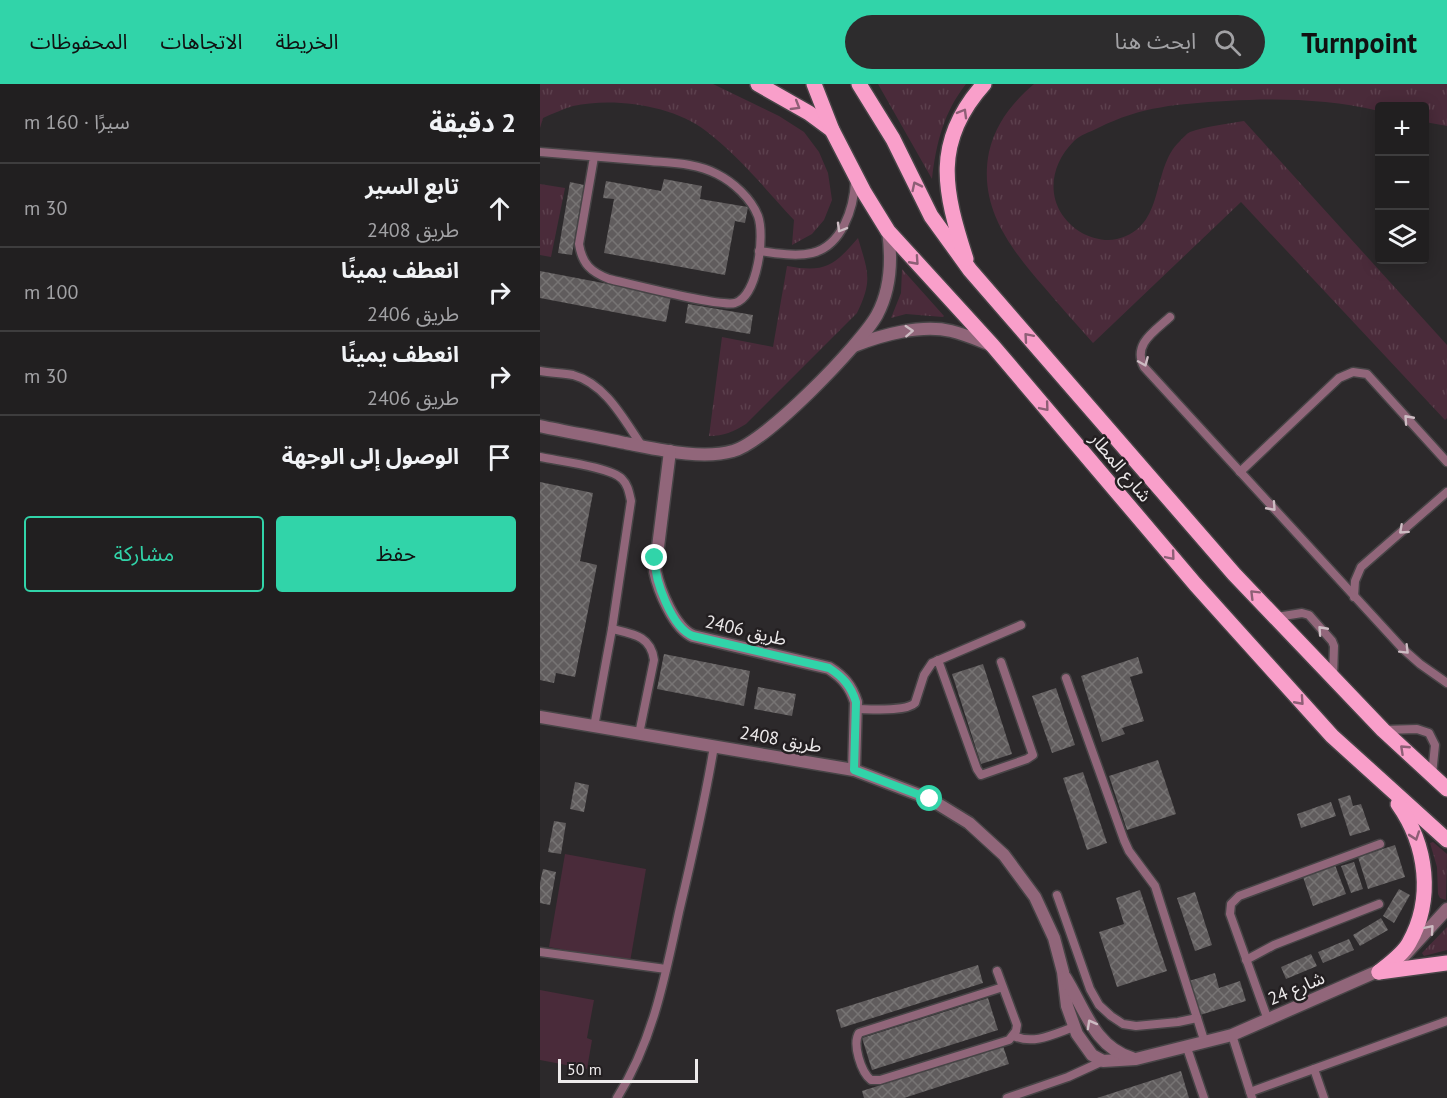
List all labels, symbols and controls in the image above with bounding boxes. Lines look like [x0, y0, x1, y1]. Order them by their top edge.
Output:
search box [845, 15, 1265, 69]
text: Turnpoint [1301, 24, 1417, 61]
icon: search [1211, 26, 1244, 59]
text: ابحث هنا [1114, 27, 1196, 55]
text: المحفوظات [30, 28, 127, 55]
text: الاتجاهات [160, 28, 242, 55]
text: الخريطة [275, 28, 338, 55]
one-way arrow [790, 98, 800, 110]
map controls [1375, 102, 1429, 264]
button: + [1375, 102, 1429, 156]
text: 2 دقيقة [429, 106, 516, 139]
text: سيرًا · 160 m [24, 109, 130, 135]
one-way arrow [956, 109, 967, 119]
button: − [1375, 156, 1429, 210]
text: تابع السير [365, 172, 459, 200]
one-way arrow [911, 181, 923, 192]
icon: ahead [483, 192, 516, 225]
text: 30 m [24, 195, 67, 221]
button: layers [1375, 210, 1429, 264]
text: طريق 2408 [367, 217, 459, 243]
one-way arrow [837, 222, 848, 232]
one-way arrow [908, 254, 919, 265]
text: انعطف يمينًا [341, 256, 459, 284]
icon: right [483, 276, 516, 309]
text: 100 m [24, 279, 78, 305]
text: طريق 2406 [367, 301, 459, 327]
one-way arrow [905, 325, 914, 338]
one-way arrow [1024, 333, 1035, 344]
text: انعطف يمينًا [341, 340, 459, 368]
one-way arrow [1137, 355, 1149, 366]
icon: right [483, 360, 516, 393]
text: 30 m [24, 363, 67, 389]
text: طريق 2406 [367, 385, 459, 411]
one-way arrow [1037, 400, 1048, 411]
one-way arrow [1404, 415, 1415, 426]
street label: شارع المطار [1082, 427, 1157, 508]
icon: arrive [483, 441, 516, 474]
text: الوصول إلى الوجهة [282, 442, 459, 470]
one-way arrow [1265, 501, 1276, 511]
button: مشاركة [24, 516, 264, 592]
button: حفظ [276, 516, 516, 592]
one-way arrow [1399, 523, 1410, 534]
route end [641, 544, 667, 570]
one-way arrow [1164, 549, 1175, 560]
one-way arrow [1250, 590, 1261, 600]
street label: طريق 2406 [703, 609, 789, 651]
one-way arrow [1318, 626, 1329, 637]
one-way arrow [1397, 643, 1408, 654]
one-way arrow [1293, 694, 1304, 705]
street label: طريق 2408 [738, 720, 824, 758]
one-way arrow [1400, 746, 1411, 757]
route start [916, 785, 942, 811]
one-way arrow [1408, 830, 1420, 841]
one-way arrow [1423, 925, 1434, 936]
street label: شارع 24 [1264, 966, 1329, 1013]
one-way arrow [1087, 1020, 1099, 1030]
scale bar [558, 1056, 698, 1084]
text: 50 m [567, 1059, 602, 1079]

